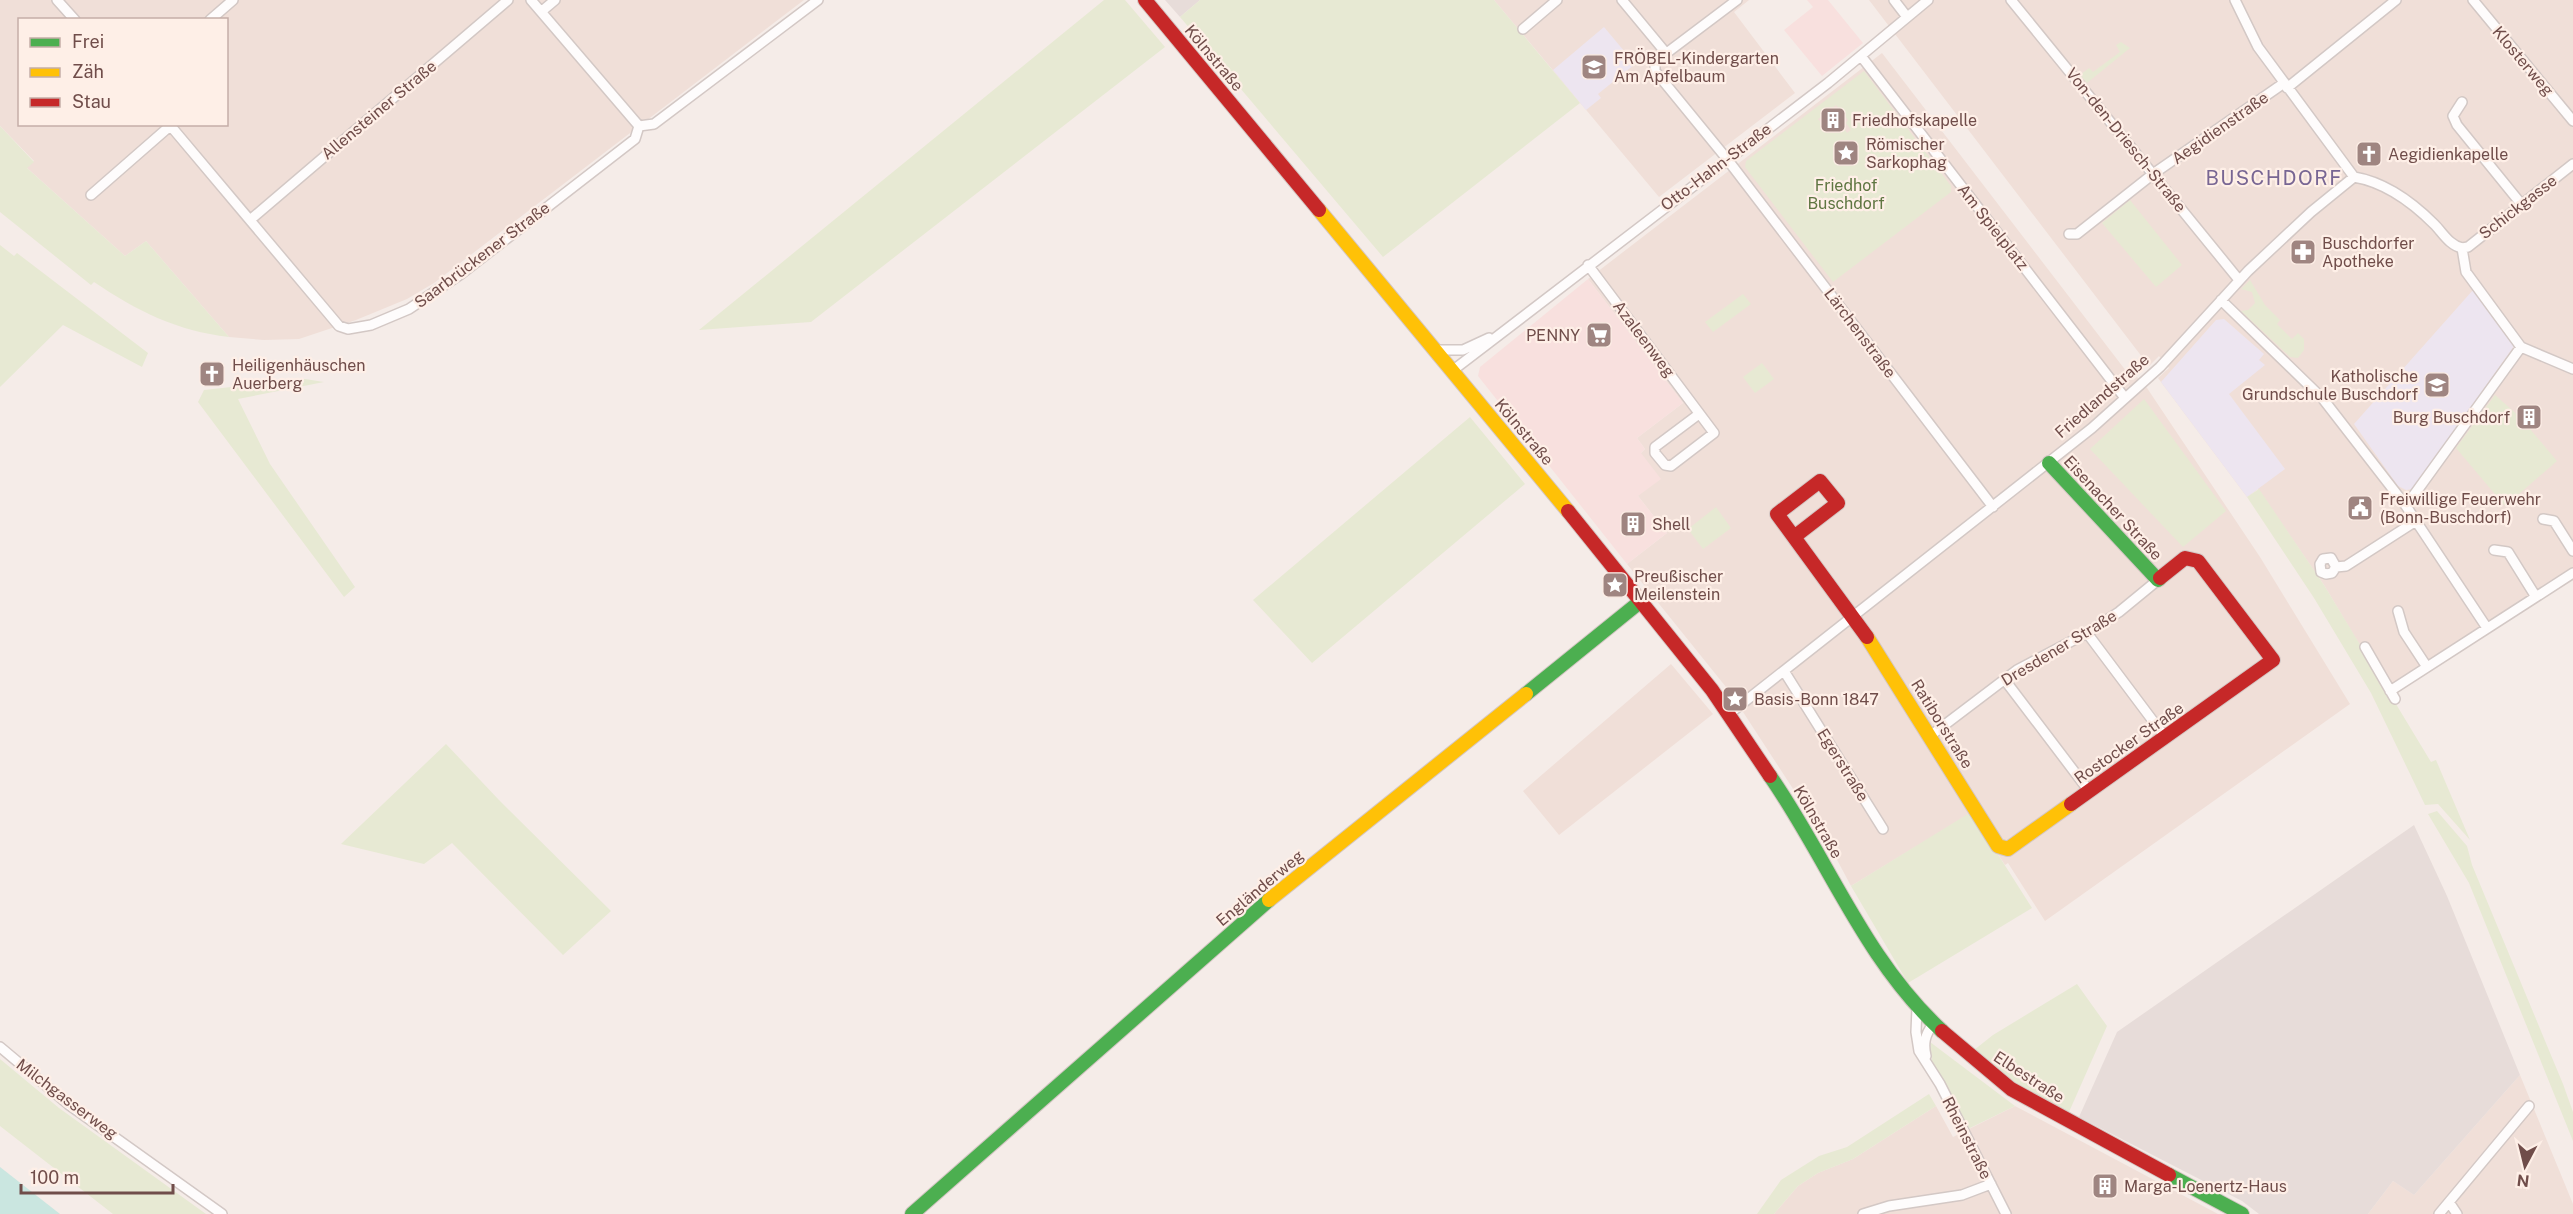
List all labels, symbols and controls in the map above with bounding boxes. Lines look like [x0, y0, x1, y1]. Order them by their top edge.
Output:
legend [18, 18, 228, 126]
street label: Kölnstraße [1181, 21, 1247, 95]
street label: Klosterweg [2488, 22, 2558, 100]
text: Frei [72, 31, 104, 52]
place label: FRÖBEL-Kindergarten Am Apfelbaum [1614, 48, 1779, 86]
school or university icon: FRÖBEL-Kindergarten Am Apfelbaum [1579, 52, 1609, 82]
street label: Allensteiner Straße [318, 56, 440, 164]
text: Zäh [72, 61, 104, 82]
street label: Von-den-Driesch-Straße [2062, 64, 2190, 216]
street label: Aegidienstraße [2168, 88, 2272, 168]
text: Stau [72, 91, 111, 112]
building icon: Friedhofskapelle [1818, 105, 1848, 135]
place label: Friedhofskapelle [1852, 111, 1977, 130]
street label: Otto-Hahn-Straße [1657, 119, 1775, 215]
place label: Römischer Sarkophag [1866, 135, 1947, 172]
place icon: Römischer Sarkophag [1831, 138, 1861, 168]
church icon: Aegidienkapelle [2354, 139, 2384, 169]
place label: Aegidienkapelle [2388, 145, 2508, 164]
district label: BUSCHDORF [2205, 166, 2343, 190]
street label: Schickgasse [2475, 171, 2561, 243]
park label: Friedhof Buschdorf [1807, 176, 1885, 213]
street label: Am Spielplatz [1954, 180, 2033, 274]
street label: Saarbrückener Straße [411, 198, 553, 312]
place label: Buschdorfer Apotheke [2322, 234, 2414, 271]
pharmacy icon: Buschdorfer Apotheke [2288, 237, 2318, 267]
street label: Lärchenstraße [1820, 284, 1900, 382]
street label: Azaleenweg [1609, 297, 1679, 381]
supermarket icon: PENNY [1584, 320, 1614, 350]
place label: PENNY [1526, 326, 1580, 345]
street label: Friedlandstraße [2051, 350, 2153, 442]
place label: Heiligenhäuschen Auerberg [232, 356, 366, 393]
church icon: Heiligenhäuschen Auerberg [197, 359, 227, 389]
place label: Katholische Grundschule Buschdorf [2242, 367, 2418, 404]
school or university icon: Katholische Grundschule Buschdorf [2422, 370, 2452, 400]
street label: Kölnstraße [1491, 395, 1557, 469]
building icon: Burg Buschdorf [2514, 402, 2544, 432]
place label: Burg Buschdorf [2393, 408, 2510, 427]
street label: Eisenacher Straße [2060, 452, 2166, 564]
place label: Freiwillige Feuerwehr (Bonn-Buschdorf) [2380, 490, 2541, 527]
public building icon: Freiwillige Feuerwehr (Bonn-Buschdorf) [2345, 493, 2375, 523]
building icon: Shell [1618, 509, 1648, 539]
place label: Shell [1652, 515, 1691, 534]
place label: Preußischer Meilenstein [1634, 567, 1723, 604]
place icon: Preußischer Meilenstein [1600, 570, 1630, 600]
street label: Dresdener Straße [1998, 606, 2120, 690]
street label: Ratiborstraße [1907, 676, 1977, 772]
place icon: Basis-Bonn 1847 [1720, 684, 1750, 714]
place label: Basis-Bonn 1847 [1754, 690, 1879, 709]
street label: Rostocker Straße [2071, 698, 2187, 788]
street label: Egerstraße [1813, 725, 1873, 805]
street label: Kölnstraße [1790, 782, 1846, 862]
street label: Engländerweg [1212, 846, 1308, 930]
street label: Elbestraße [1990, 1047, 2068, 1107]
street label: Milchgasserweg [13, 1055, 121, 1143]
street label: Rheinstraße [1938, 1094, 1996, 1182]
north arrow [2495, 1136, 2555, 1196]
scale bar [21, 1157, 172, 1195]
text: 100 m [30, 1167, 79, 1188]
text: N [2516, 1170, 2531, 1191]
building icon: Marga-Loenertz-Haus [2090, 1171, 2120, 1201]
place label: Marga-Loenertz-Haus [2124, 1177, 2287, 1196]

